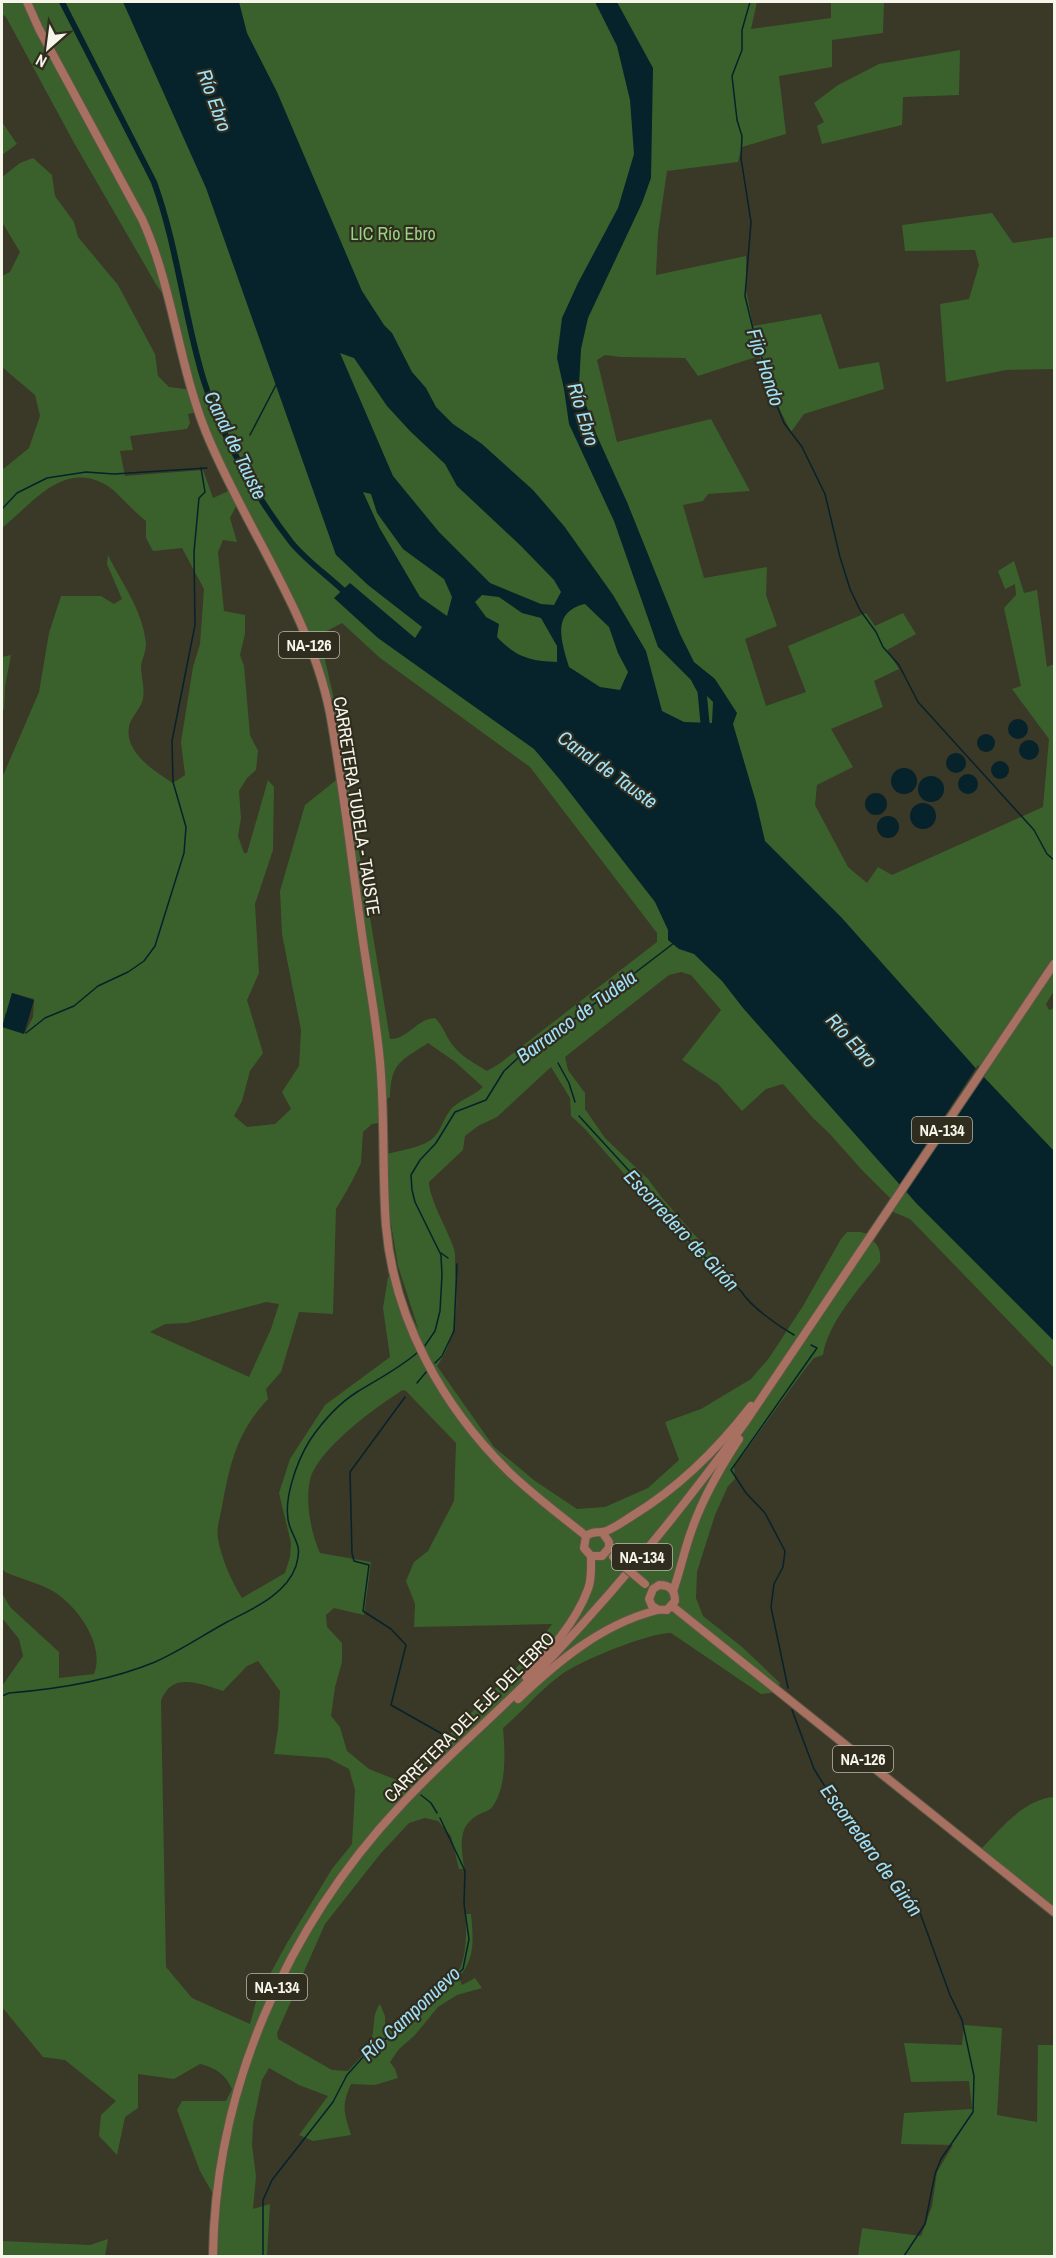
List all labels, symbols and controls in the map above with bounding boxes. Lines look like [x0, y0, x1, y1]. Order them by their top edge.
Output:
north arrow [18, 18, 78, 78]
text: N [32, 49, 50, 73]
water label: Río Ebro [191, 65, 239, 135]
park label: LIC Río Ebro [350, 221, 436, 246]
water label: Fijo Hondo [741, 325, 791, 409]
water label: Río Ebro [562, 379, 606, 449]
water label: Canal de Tauste [198, 386, 274, 504]
road number: NA-126 [279, 632, 339, 658]
street label: CARRETERA TUDELA - TAUSTE [327, 695, 387, 917]
water label: Canal de Tauste [552, 723, 664, 815]
water label: Barranco de Tudela [511, 963, 641, 1069]
water label: Río Ebro [820, 1007, 884, 1073]
road number: NA-134 [912, 1117, 972, 1143]
water label: Escorredero de Girón [618, 1163, 746, 1297]
road number: NA-134 [612, 1544, 672, 1570]
street label: CARRETERA DEL EJE DEL EBRO [378, 1626, 560, 1808]
road number: NA-126 [833, 1746, 893, 1772]
water label: Escorredero de Girón [815, 1778, 929, 1922]
water label: Río Camponuevo [354, 1960, 466, 2066]
road number: NA-134 [247, 1974, 307, 2000]

